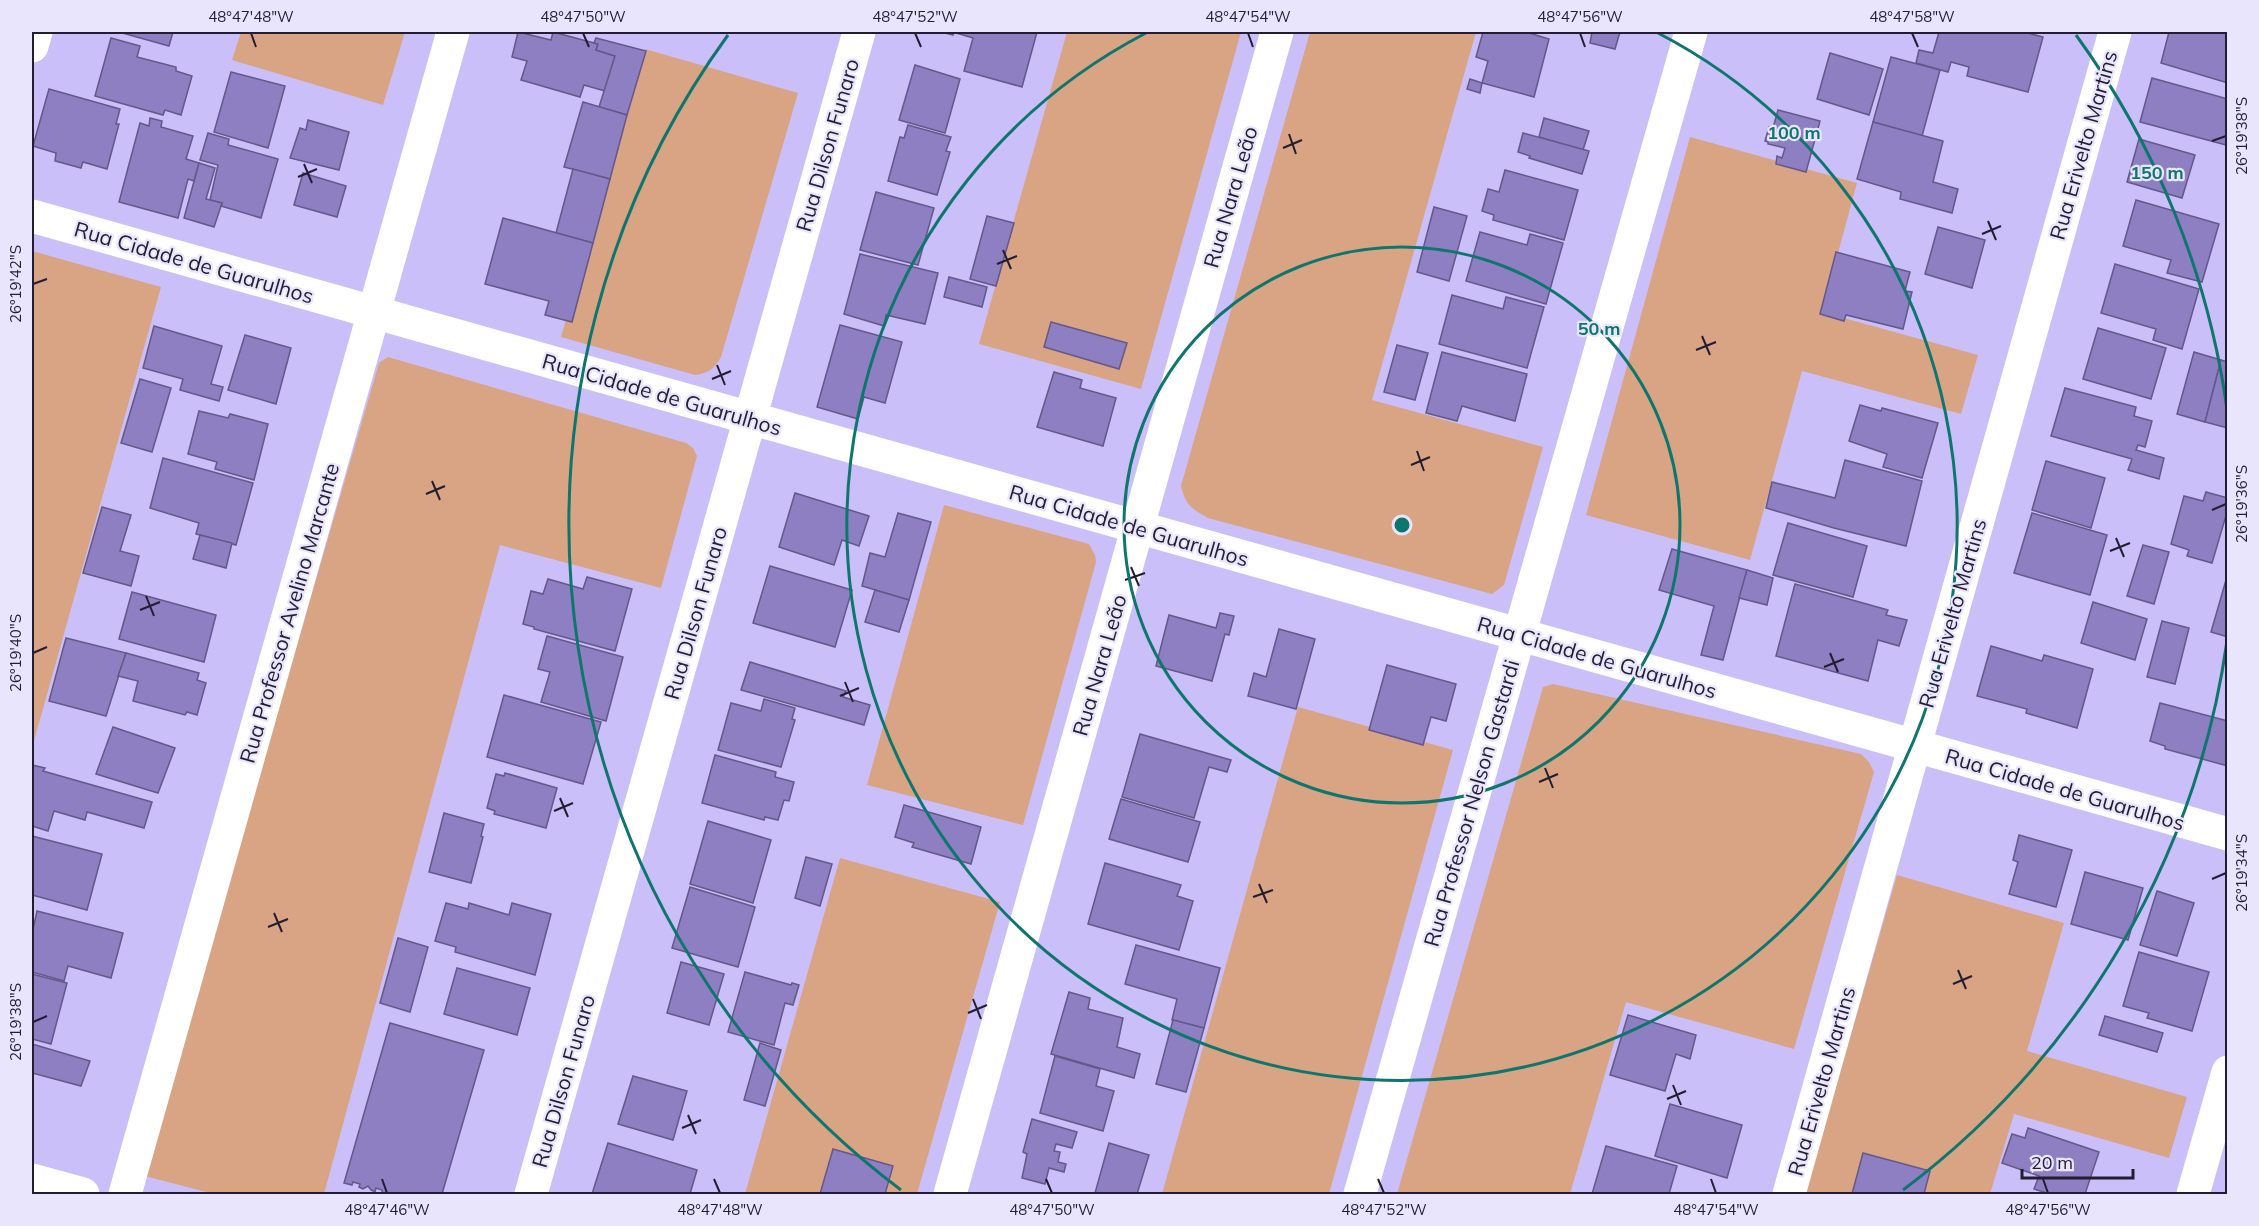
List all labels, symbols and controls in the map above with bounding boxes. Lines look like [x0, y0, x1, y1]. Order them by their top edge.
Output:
text: 48°47'48"W [208, 7, 294, 26]
text: 48°47'50"W [540, 7, 626, 26]
text: 48°47'52"W [872, 7, 958, 26]
text: 48°47'54"W [1205, 7, 1291, 26]
text: 48°47'56"W [1537, 7, 1623, 26]
text: 48°47'58"W [1869, 7, 1955, 26]
street label: Rua Erivelto Martins [2044, 47, 2122, 243]
street label: Rua Dilson Funaro [790, 56, 864, 234]
text: 26°19'38"S [2232, 97, 2251, 175]
text: 100 m [1767, 121, 1821, 144]
street label: Rua Nara Leão [1197, 123, 1263, 271]
text: 150 m [2130, 161, 2184, 184]
street label: Rua Cidade de Guarulhos [71, 215, 317, 309]
text: 26°19'42"S [6, 245, 25, 323]
text: 50 m [1578, 317, 1620, 340]
street label: Rua Cidade de Guarulhos [539, 347, 785, 441]
street label: Rua Professor Avelino Marcante [234, 460, 344, 766]
text: 26°19'36"S [2232, 465, 2251, 543]
street label: Rua Cidade de Guarulhos [1006, 478, 1252, 572]
centre of rings [1392, 515, 1412, 535]
street label: Rua Erivelto Martins [1913, 515, 1991, 711]
street label: Rua Dilson Funaro [658, 524, 732, 702]
street label: Rua Nara Leão [1066, 591, 1132, 739]
street label: Rua Cidade de Guarulhos [1474, 610, 1720, 704]
text: 26°19'40"S [6, 614, 25, 692]
street label: Rua Professor Nelson Gastardi [1418, 657, 1524, 949]
street label: Rua Cidade de Guarulhos [1942, 742, 2188, 836]
text: 26°19'34"S [2232, 834, 2251, 912]
text: 26°19'38"S [6, 983, 25, 1061]
street label: Rua Erivelto Martins [1782, 983, 1860, 1179]
street label: Rua Dilson Funaro [526, 992, 600, 1170]
scale bar [2022, 1142, 2133, 1180]
text: 20 m [2031, 1151, 2073, 1174]
text: 48°47'46"W [344, 1200, 430, 1219]
text: 48°47'48"W [677, 1200, 763, 1219]
text: 48°47'50"W [1009, 1200, 1095, 1219]
text: 48°47'52"W [1341, 1200, 1427, 1219]
text: 48°47'54"W [1673, 1200, 1759, 1219]
text: 48°47'56"W [2005, 1200, 2091, 1219]

